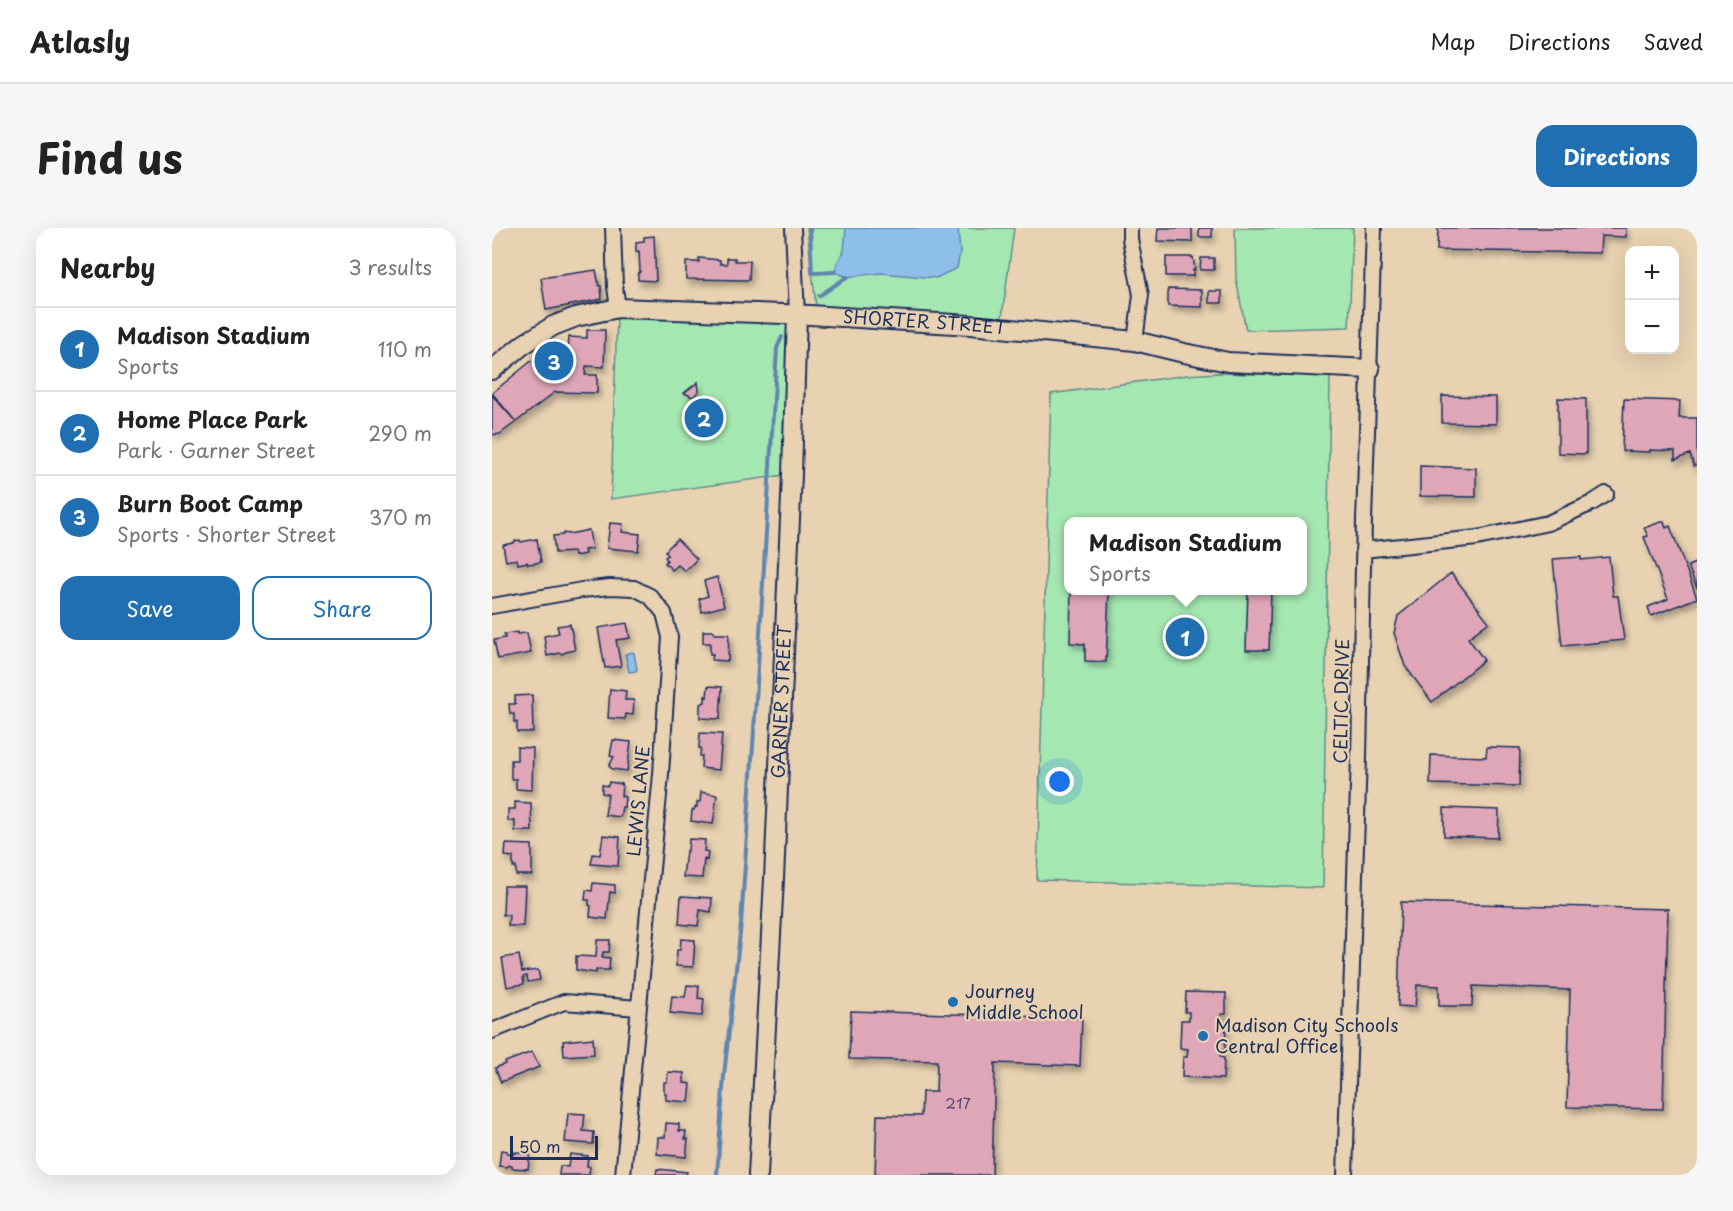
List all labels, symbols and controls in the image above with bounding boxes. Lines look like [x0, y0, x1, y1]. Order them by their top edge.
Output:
text: Atlasly [30, 20, 130, 63]
text: Map [1430, 25, 1475, 57]
text: Directions [1508, 25, 1610, 57]
text: Saved [1643, 25, 1703, 57]
text: Find us [36, 125, 183, 188]
button: Directions [1536, 125, 1697, 187]
map controls [1625, 246, 1679, 354]
button: + [1625, 246, 1679, 300]
text: Nearby [60, 248, 155, 287]
text: 3 results [349, 252, 432, 282]
button: − [1625, 300, 1679, 354]
street label: SHORTER STREET [842, 302, 1008, 341]
text: Madison Stadium [117, 318, 310, 351]
text: 1 [75, 334, 84, 364]
text: 110 m [378, 334, 432, 364]
pin: 3 [534, 338, 574, 384]
text: Sports [117, 351, 179, 381]
pin: 2 [684, 396, 724, 441]
text: Home Place Park [117, 402, 308, 435]
text: 2 [72, 418, 87, 448]
text: 290 m [368, 418, 432, 448]
text: Park · Garner Street [117, 435, 315, 465]
text: Burn Boot Camp [117, 486, 303, 519]
text: 3 [73, 502, 86, 532]
text: 370 m [369, 502, 432, 532]
popup [1064, 517, 1307, 595]
text: Sports · Shorter Street [117, 519, 336, 549]
text: Madison Stadium [1089, 525, 1282, 558]
text: Sports [1089, 558, 1151, 588]
button: Save [60, 576, 240, 640]
button: Share [252, 576, 432, 640]
pin: 1 [1166, 614, 1204, 660]
street label: GARNER STREET [763, 623, 797, 779]
street label: CELTIC DRIVE [1326, 638, 1355, 764]
street label: LEWIS LANE [619, 744, 656, 858]
your location [1045, 767, 1074, 796]
place label: Journey Middle School [965, 977, 1084, 1025]
marker: Journey Middle School [946, 995, 960, 1009]
place label: Madison City Schools Central Office [1215, 1011, 1398, 1059]
marker: Madison City Schools Central Office [1196, 1029, 1210, 1043]
house number: 217 [945, 1091, 971, 1114]
scale bar [510, 1133, 598, 1160]
text: 50 m [519, 1134, 560, 1158]

